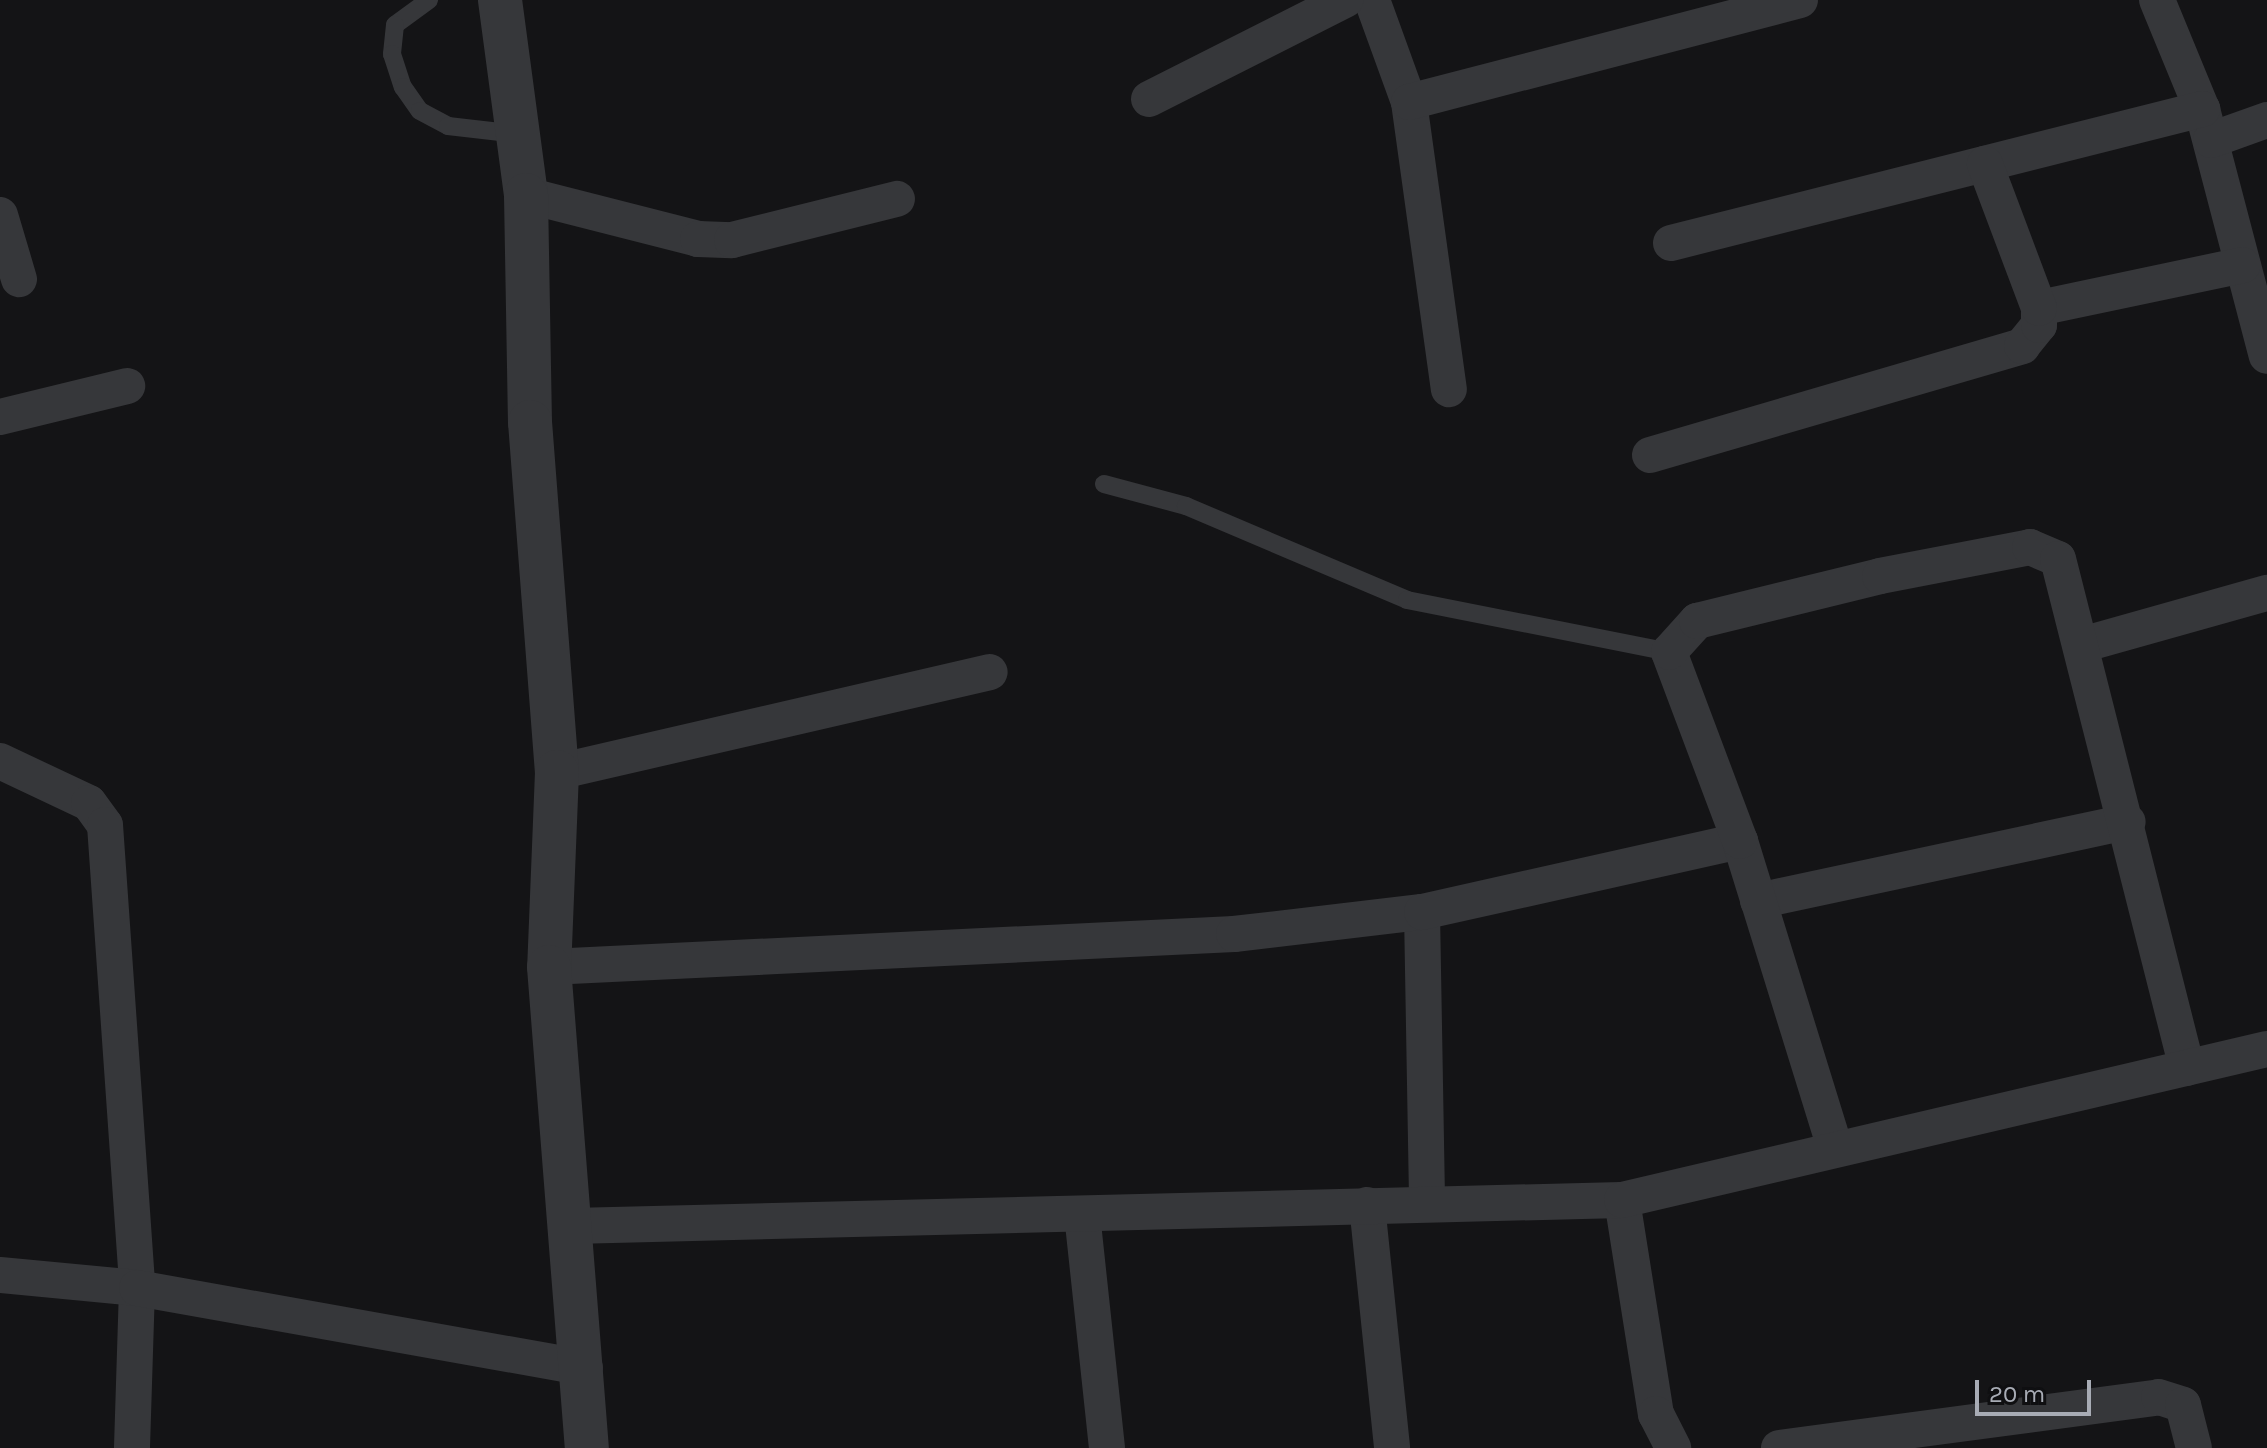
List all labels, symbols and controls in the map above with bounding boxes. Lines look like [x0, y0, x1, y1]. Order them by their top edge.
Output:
scale bar [1979, 1364, 2095, 1414]
text: 20 m [1989, 1380, 2045, 1408]

